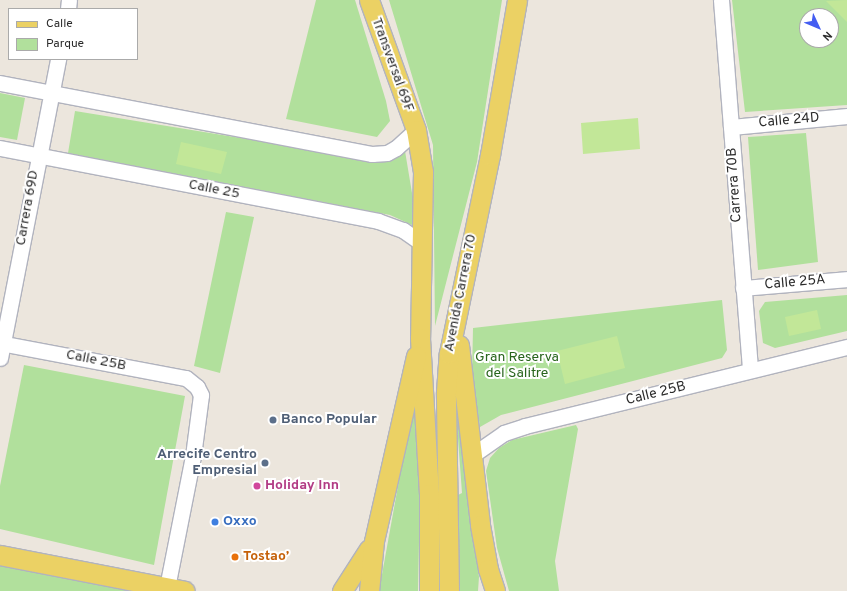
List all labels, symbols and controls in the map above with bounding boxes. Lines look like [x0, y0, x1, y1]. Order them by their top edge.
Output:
legend [8, 8, 138, 60]
north arrow [799, 8, 839, 48]
text: Calle [46, 16, 73, 32]
street label: Transversal 69F [367, 16, 417, 114]
text: N [819, 28, 835, 43]
text: Parque [46, 36, 84, 52]
street label: Calle 24D [758, 110, 820, 132]
street label: Carrera 70B [724, 147, 746, 223]
street label: Carrera 69D [13, 169, 43, 247]
street label: Calle 25 [187, 177, 241, 203]
street label: Avenida Carrera 70 [441, 233, 481, 353]
street label: Calle 25A [764, 272, 826, 294]
street label: Calle 25B [64, 347, 128, 375]
park label: Gran Reserva del Salitre [475, 350, 559, 382]
street label: Calle 25B [624, 378, 688, 410]
place label: Banco Popular [281, 412, 377, 428]
marker: Banco Popular [268, 415, 278, 425]
place label: Arrecife Centro Empresial [157, 447, 257, 480]
marker: Arrecife Centro Empresial [260, 458, 270, 468]
place label: Holiday Inn [265, 478, 339, 494]
marker: Holiday Inn [252, 481, 262, 491]
place label: Oxxo [223, 514, 257, 530]
marker: Oxxo [210, 517, 220, 527]
place label: Tostao’ [243, 549, 289, 565]
marker: Tostao’ [230, 552, 240, 562]

